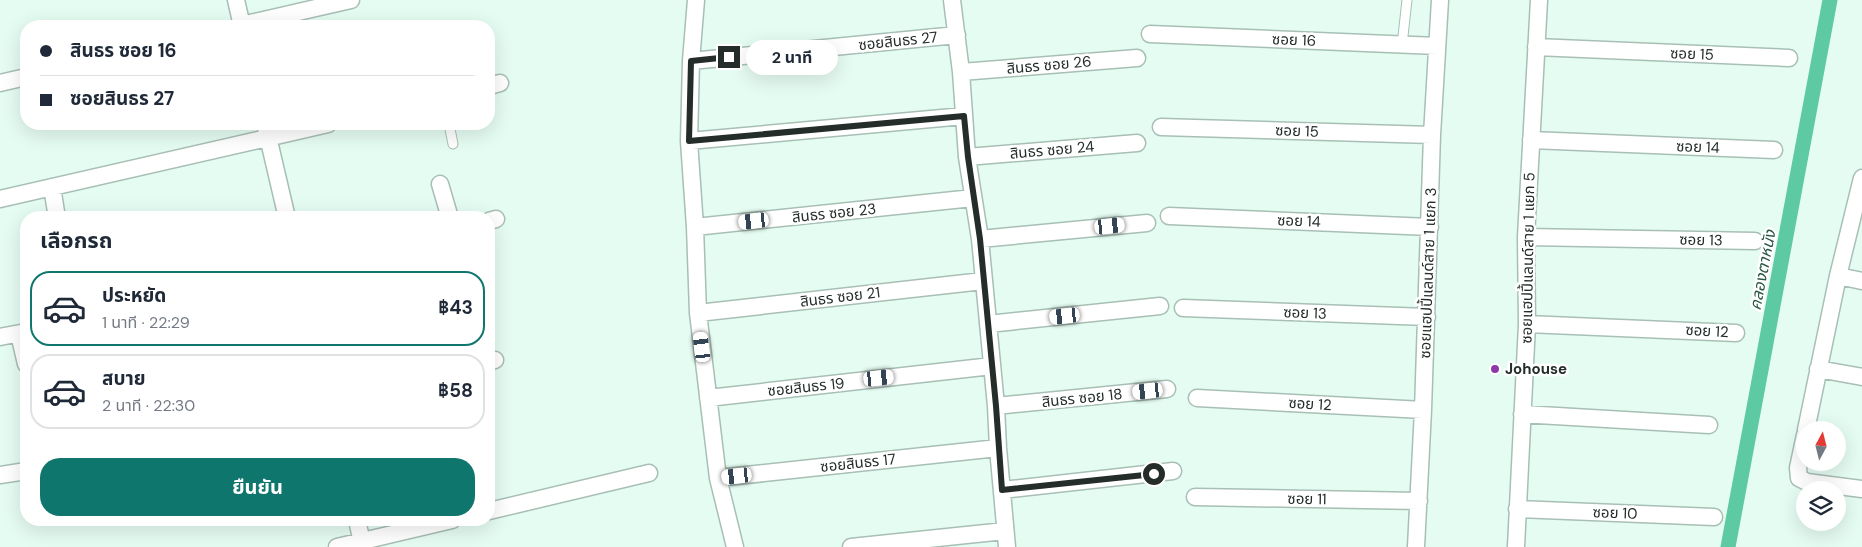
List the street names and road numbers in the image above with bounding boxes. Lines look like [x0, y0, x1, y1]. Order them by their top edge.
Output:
street label: ซอยสินธร 27 [857, 27, 939, 55]
street label: ซอย 16 [1272, 29, 1316, 51]
street label: ซอย 15 [1670, 43, 1714, 65]
street label: สินธร ซอย 26 [1006, 51, 1092, 79]
street label: ซอย 15 [1275, 120, 1319, 142]
street label: สินธร ซอย 24 [1009, 136, 1095, 164]
street label: ซอย 14 [1676, 136, 1720, 158]
street label: ซอยแฮปปี้แลนด์สาย 1 แยก 5 [1516, 172, 1539, 344]
street label: ซอยแฮปปี้แลนด์สาย 1 แยก 3 [1414, 187, 1441, 359]
street label: สินธร ซอย 23 [791, 199, 877, 227]
street label: ซอย 14 [1277, 210, 1321, 232]
street label: ซอย 13 [1679, 230, 1723, 250]
street label: สินธร ซอย 21 [799, 282, 881, 312]
street label: ซอย 13 [1283, 302, 1327, 324]
street label: ซอย 12 [1685, 320, 1729, 342]
street label: ซอยสินธร 19 [767, 373, 845, 401]
street label: สินธร ซอย 18 [1041, 384, 1123, 412]
street label: ซอย 12 [1288, 393, 1332, 415]
street label: ซอยสินธร 17 [819, 449, 897, 477]
street label: ซอย 11 [1287, 489, 1327, 509]
street label: ซอย 10 [1592, 502, 1638, 524]

